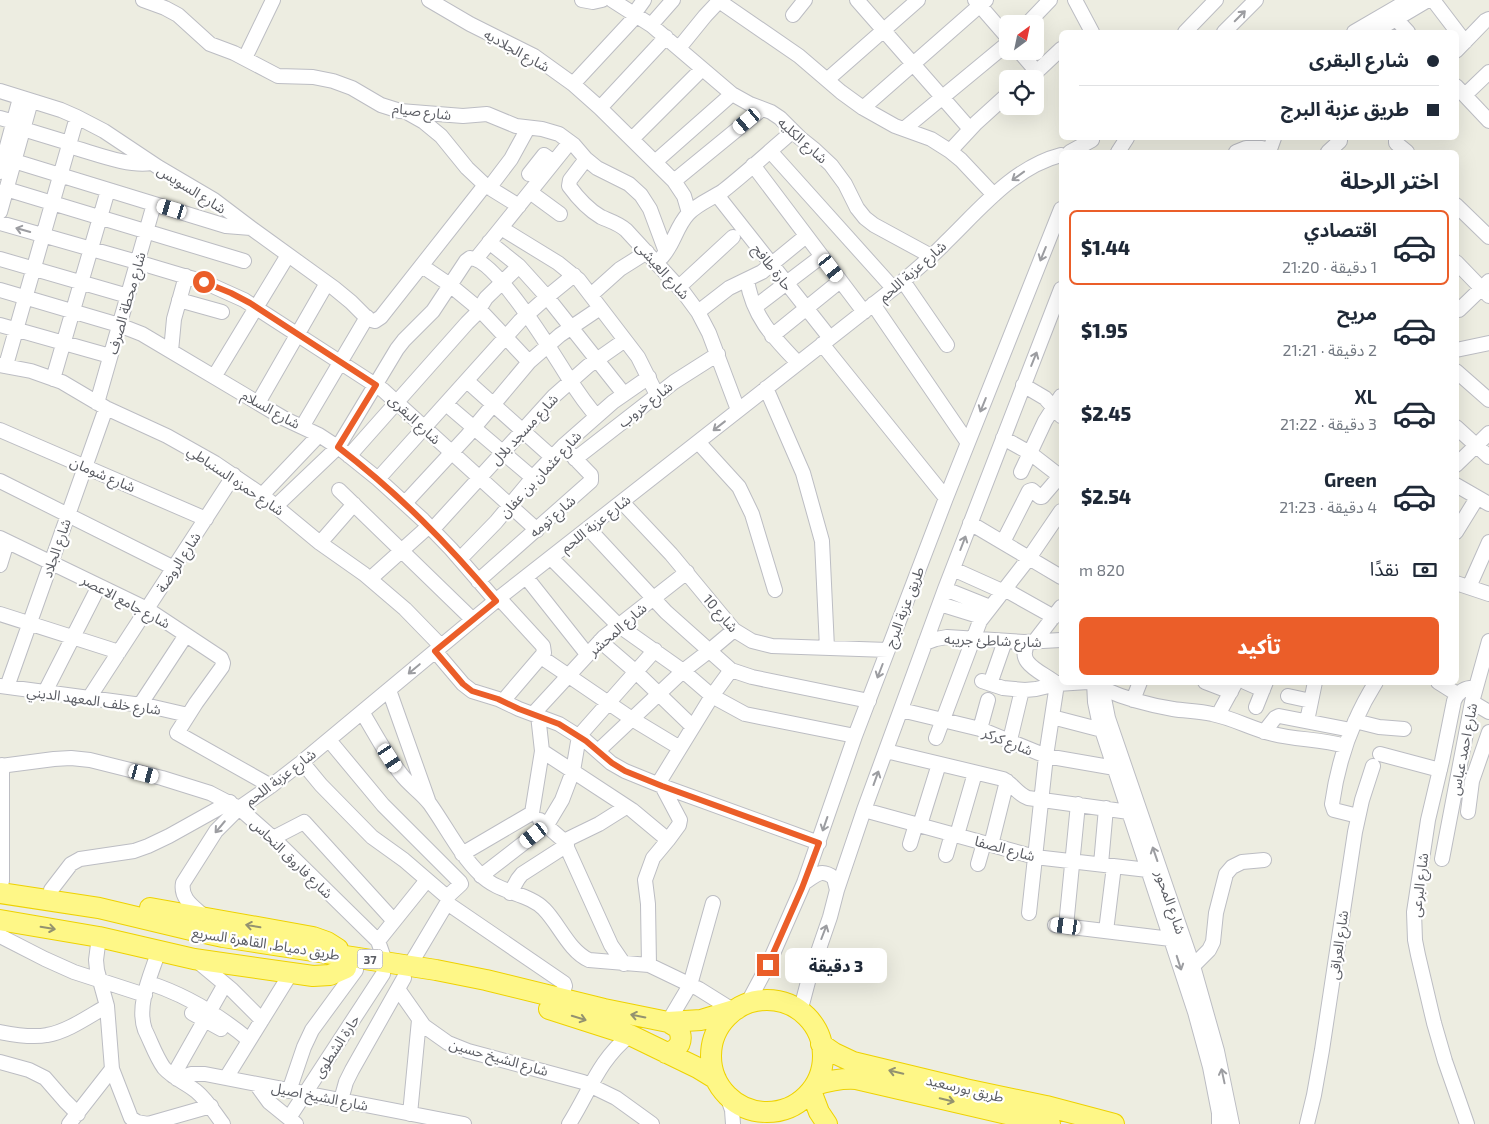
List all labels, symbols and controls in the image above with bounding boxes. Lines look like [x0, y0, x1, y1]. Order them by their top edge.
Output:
one-way arrow [1234, 10, 1246, 22]
north arrow [999, 15, 1044, 60]
map controls [999, 15, 1044, 115]
street label: شارع الجلاديه [480, 25, 553, 78]
text: شارع البقرى [1309, 48, 1409, 71]
button: locate [999, 70, 1044, 115]
text: طريق عزبة البرج [1281, 97, 1409, 120]
street label: شارع صيام [391, 99, 452, 126]
car [730, 106, 763, 136]
street label: شارع الكليه [773, 113, 831, 169]
street label: شارع السويس [153, 161, 230, 219]
text: اختر الرحلة [1340, 167, 1439, 193]
one-way arrow [1012, 171, 1025, 182]
car [155, 197, 188, 221]
text: اقتصادي [1304, 218, 1377, 241]
one-way arrow [15, 224, 31, 234]
icon: car [1392, 225, 1437, 270]
text: $1.44 [1081, 236, 1130, 259]
street label: شارع عزبة اللحم [875, 237, 951, 307]
street label: شارع العيشى [630, 238, 693, 304]
street label: حارة طافح [747, 240, 797, 296]
one-way arrow [1038, 246, 1047, 262]
street label: شارع محطة الصرف [103, 250, 152, 357]
car [815, 252, 846, 284]
text: 1 دقيقة · 21:20 [1282, 257, 1377, 276]
route start [193, 271, 215, 293]
text: مريح [1337, 301, 1377, 324]
icon: car [1392, 308, 1437, 353]
text: $1.95 [1081, 319, 1128, 342]
text: 2 دقيقة · 21:21 [1283, 340, 1377, 359]
one-way arrow [1029, 352, 1039, 367]
street label: شارع خروب [614, 377, 677, 433]
text: XL [1355, 385, 1377, 408]
street label: شارع السلام [237, 386, 303, 435]
street label: شارع مسجد بلال [487, 390, 563, 470]
street label: شارع البقرى [383, 391, 445, 450]
icon: car [1392, 391, 1437, 436]
one-way arrow [978, 397, 987, 413]
text: $2.45 [1081, 402, 1131, 425]
text: 3 دقيقة · 21:22 [1280, 414, 1377, 433]
one-way arrow [713, 420, 726, 431]
street label: شارع عثمان بن عفان [495, 427, 587, 523]
street label: شارع حمزه السنباطي [183, 441, 288, 521]
street label: شارع شومان [67, 453, 138, 498]
text: Green [1324, 468, 1377, 491]
icon: car [1392, 474, 1437, 519]
text: $2.54 [1081, 485, 1131, 508]
street label: شارع عزبة اللحم [557, 490, 635, 558]
street label: شارع تومه [526, 491, 580, 543]
text: 4 دقيقة · 21:23 [1279, 497, 1377, 516]
street label: شارع الجلاد [38, 516, 77, 581]
street label: شارع الروضة [152, 529, 206, 597]
one-way arrow [959, 536, 968, 551]
icon: cash [1411, 556, 1439, 584]
text: نقدًا [1370, 557, 1399, 580]
text: 820 m [1079, 560, 1125, 579]
street label: طريق عزبة البرج [881, 564, 930, 651]
street label: شارع جامع الاعصر [76, 570, 173, 634]
street label: شارع 10 [698, 591, 742, 637]
street label: شارع المحشر [584, 599, 652, 662]
button: تأكيد [1079, 617, 1439, 675]
street label: شارع شاطئ جريبه [944, 630, 1042, 653]
one-way arrow [408, 663, 421, 674]
one-way arrow [875, 663, 884, 678]
street label: شارع خلف المعهد الديني [25, 682, 162, 721]
street label: شارع احمد عباس [1446, 701, 1483, 797]
street label: شارع كركر [978, 723, 1036, 761]
car [375, 741, 404, 775]
street label: شارع عزبة اللحم [241, 745, 321, 812]
car [127, 763, 160, 785]
one-way arrow [872, 770, 881, 786]
street label: شارع فاروق النحاس [245, 814, 337, 904]
one-way arrow [820, 816, 829, 831]
one-way arrow [215, 820, 226, 833]
car [517, 820, 550, 850]
street label: شارع الصفا [972, 832, 1037, 867]
one-way arrow [1150, 847, 1159, 862]
street label: شارع البرعى [1407, 852, 1434, 919]
street label: شارع المحور [1149, 867, 1190, 937]
street label: شارع العراقى [1325, 909, 1354, 981]
car [1050, 916, 1081, 936]
one-way arrow [245, 921, 261, 931]
street label: طريق دمياط, القاهرة السريع [190, 923, 341, 966]
one-way arrow [40, 924, 56, 934]
one-way arrow [820, 924, 829, 940]
callout: 3 دقيقة [786, 948, 888, 982]
road number: 37 [358, 950, 382, 969]
route end [757, 954, 779, 976]
one-way arrow [1175, 954, 1184, 970]
text: 3 دقيقة [809, 956, 863, 975]
street label: حارة الشطوى [309, 1011, 364, 1081]
one-way arrow [631, 1011, 647, 1020]
one-way arrow [571, 1014, 587, 1023]
street label: شارع الشيخ حسين [447, 1035, 551, 1082]
one-way arrow [889, 1067, 905, 1076]
one-way arrow [1218, 1069, 1227, 1085]
street label: طريق بورسعيد [924, 1071, 1006, 1107]
street label: شارع الشيخ اصيل [270, 1078, 370, 1117]
one-way arrow [939, 1096, 955, 1105]

